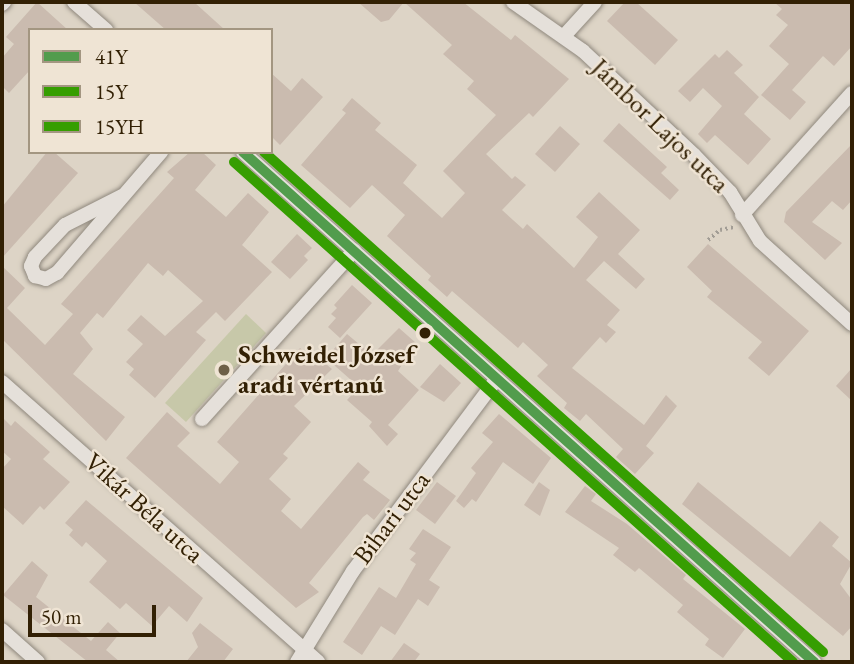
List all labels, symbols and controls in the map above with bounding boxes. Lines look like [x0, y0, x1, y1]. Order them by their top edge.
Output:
legend [28, 28, 273, 154]
text: 41Y [95, 43, 127, 70]
street label: Jámbor Lajos utca [585, 52, 735, 200]
text: 15Y [95, 78, 127, 105]
text: 15YH [95, 113, 144, 140]
unlabelled marker [418, 326, 432, 340]
place label: Schweidel József aradi vértanú [238, 339, 415, 400]
marker: Schweidel József aradi vértanú [216, 362, 232, 378]
street label: Vikár Béla utca [78, 446, 210, 570]
street label: Bihari utca [347, 465, 437, 571]
scale bar [32, 590, 159, 634]
text: 50 m [41, 603, 82, 630]

